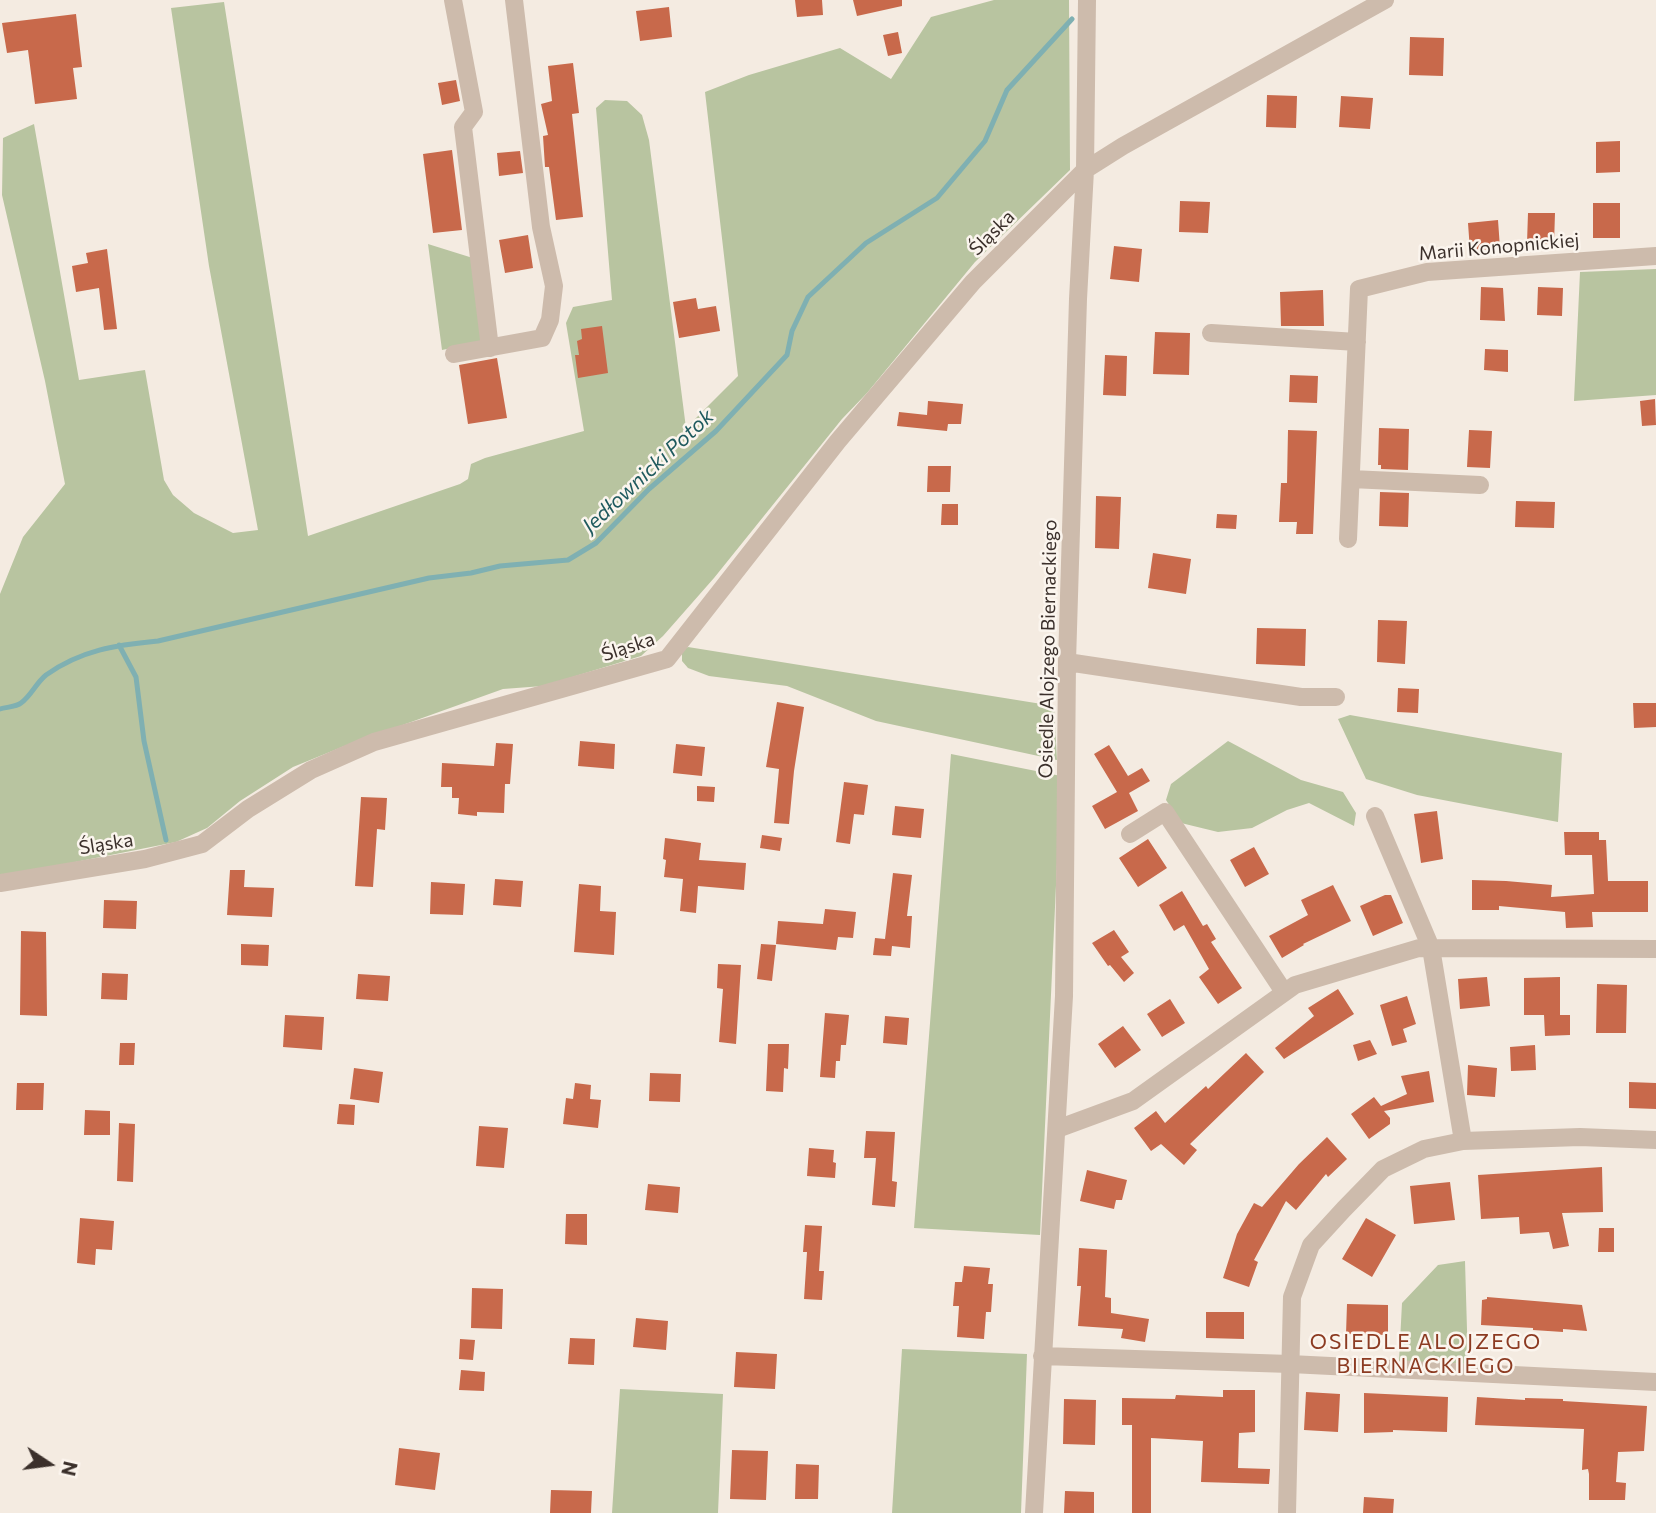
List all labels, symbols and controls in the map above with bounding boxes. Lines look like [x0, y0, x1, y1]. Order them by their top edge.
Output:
street label: Śląska [965, 206, 1019, 260]
street label: Marii Konopnickiej [1418, 229, 1580, 265]
water label: Jedłownicki Potok [577, 404, 719, 538]
street label: Osiedle Alojzego Biernackiego [1034, 519, 1062, 779]
street label: Śląska [598, 628, 658, 666]
street label: Śląska [77, 828, 135, 860]
district label: OSIEDLE ALOJZEGO BIERNACKIEGO [1312, 1329, 1540, 1379]
north arrow [14, 1429, 84, 1499]
text: N [57, 1459, 83, 1478]

